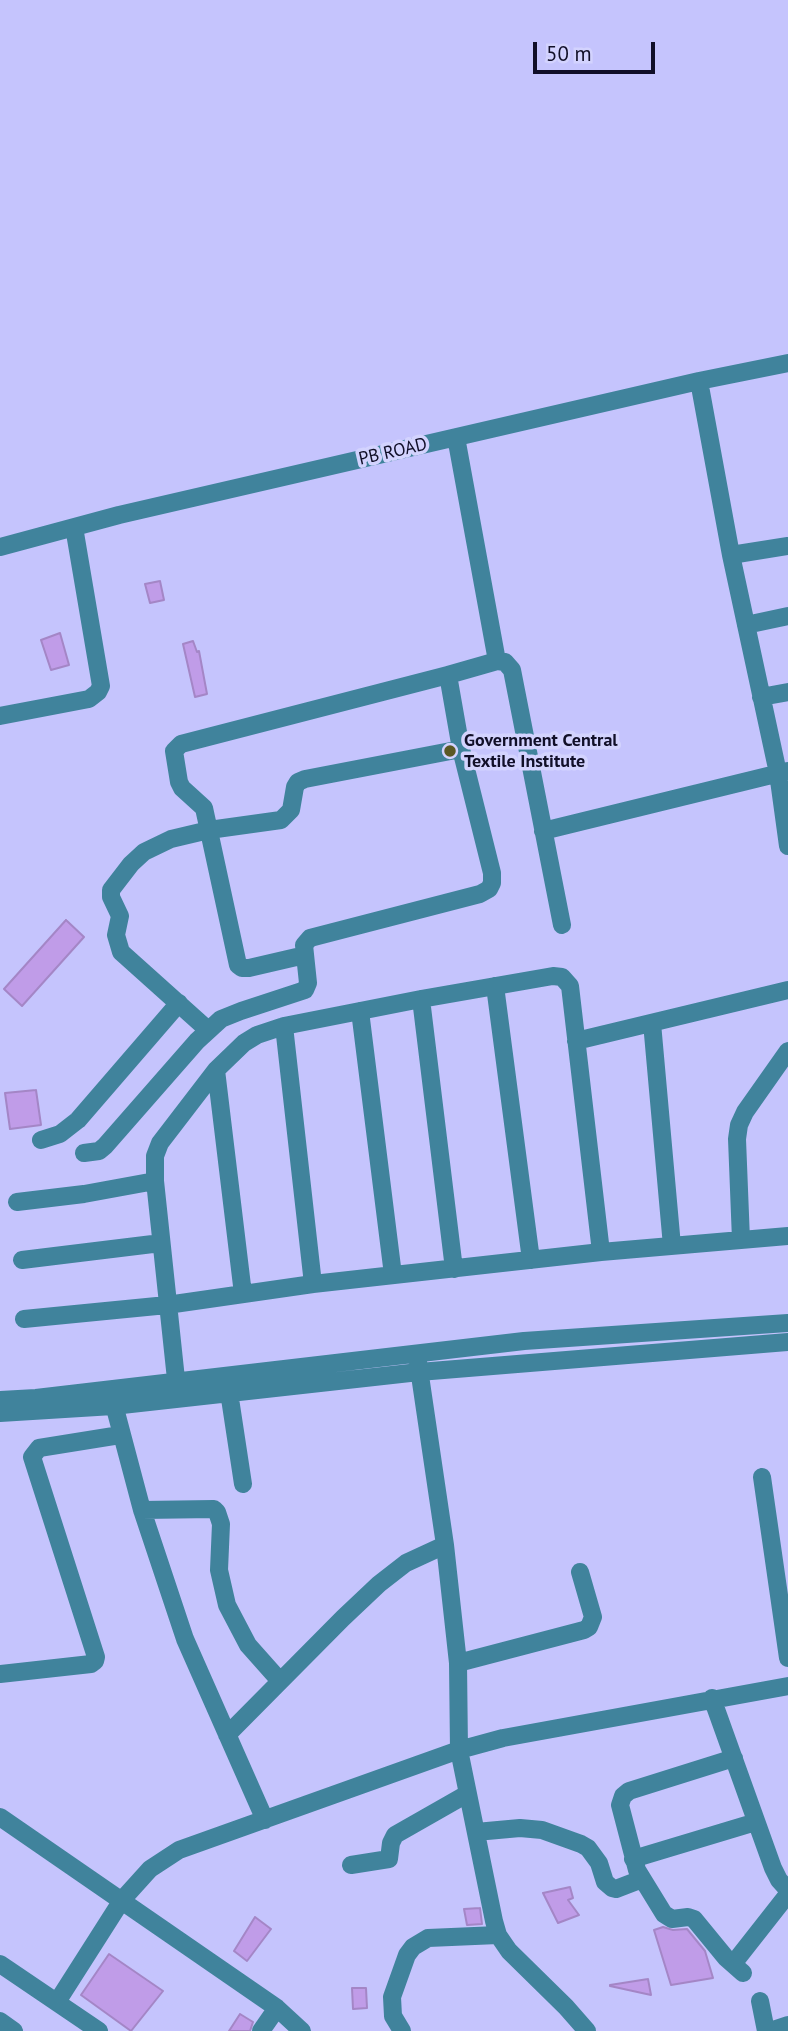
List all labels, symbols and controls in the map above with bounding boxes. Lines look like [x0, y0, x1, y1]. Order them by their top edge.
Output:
scale bar [536, 28, 658, 72]
text: 50 m [546, 40, 592, 67]
street label: PB ROAD [357, 434, 429, 470]
place label: Government Central Textile Institute [464, 730, 618, 772]
marker: Government Central Textile Institute [442, 743, 458, 759]

